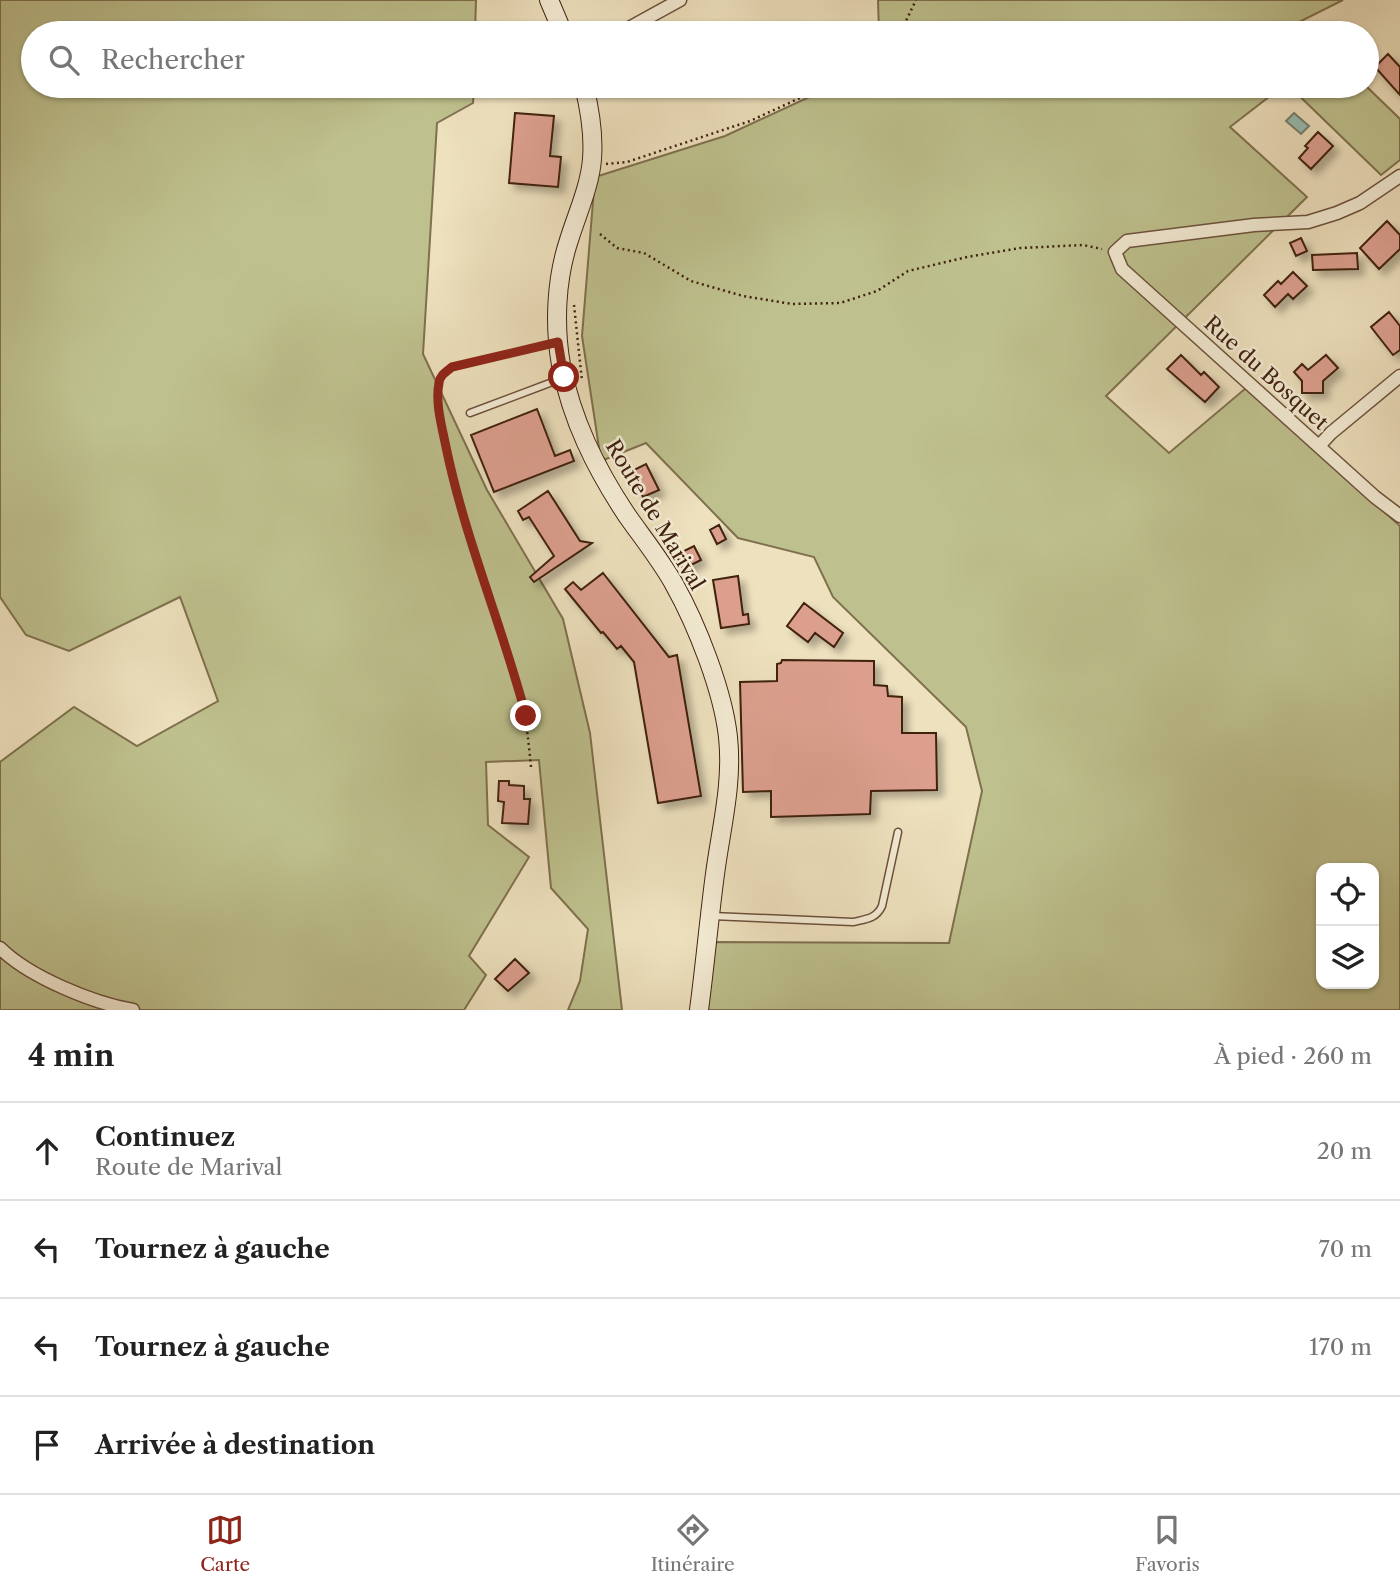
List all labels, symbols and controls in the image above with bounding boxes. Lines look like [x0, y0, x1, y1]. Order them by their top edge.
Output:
search box [21, 21, 1379, 98]
icon: search [45, 41, 83, 79]
text: Rechercher [101, 44, 245, 76]
street label: Rue du Bosquet [1199, 310, 1334, 435]
route start [548, 361, 579, 392]
street label: Route de Marival [601, 435, 710, 595]
route end [510, 700, 541, 731]
map controls [1316, 863, 1379, 989]
button: locate [1316, 863, 1379, 926]
button: layers [1316, 926, 1379, 989]
text: 4 min [28, 1037, 114, 1074]
text: À pied · 260 m [1214, 1042, 1372, 1070]
text: Continuez [95, 1121, 235, 1153]
icon: ahead [28, 1132, 66, 1170]
text: 20 m [1317, 1137, 1372, 1165]
text: Route de Marival [95, 1153, 282, 1181]
icon: left [28, 1230, 66, 1268]
text: Tournez à gauche [95, 1233, 330, 1265]
text: 70 m [1319, 1235, 1372, 1263]
icon: left [28, 1328, 66, 1366]
text: Tournez à gauche [95, 1331, 330, 1363]
text: 170 m [1309, 1333, 1372, 1361]
icon: arrive [28, 1426, 66, 1464]
text: Arrivée à destination [95, 1429, 375, 1461]
tab: Carte [200, 1511, 250, 1576]
tab: Itinéraire [651, 1511, 735, 1576]
tab: Favoris [1135, 1511, 1200, 1576]

